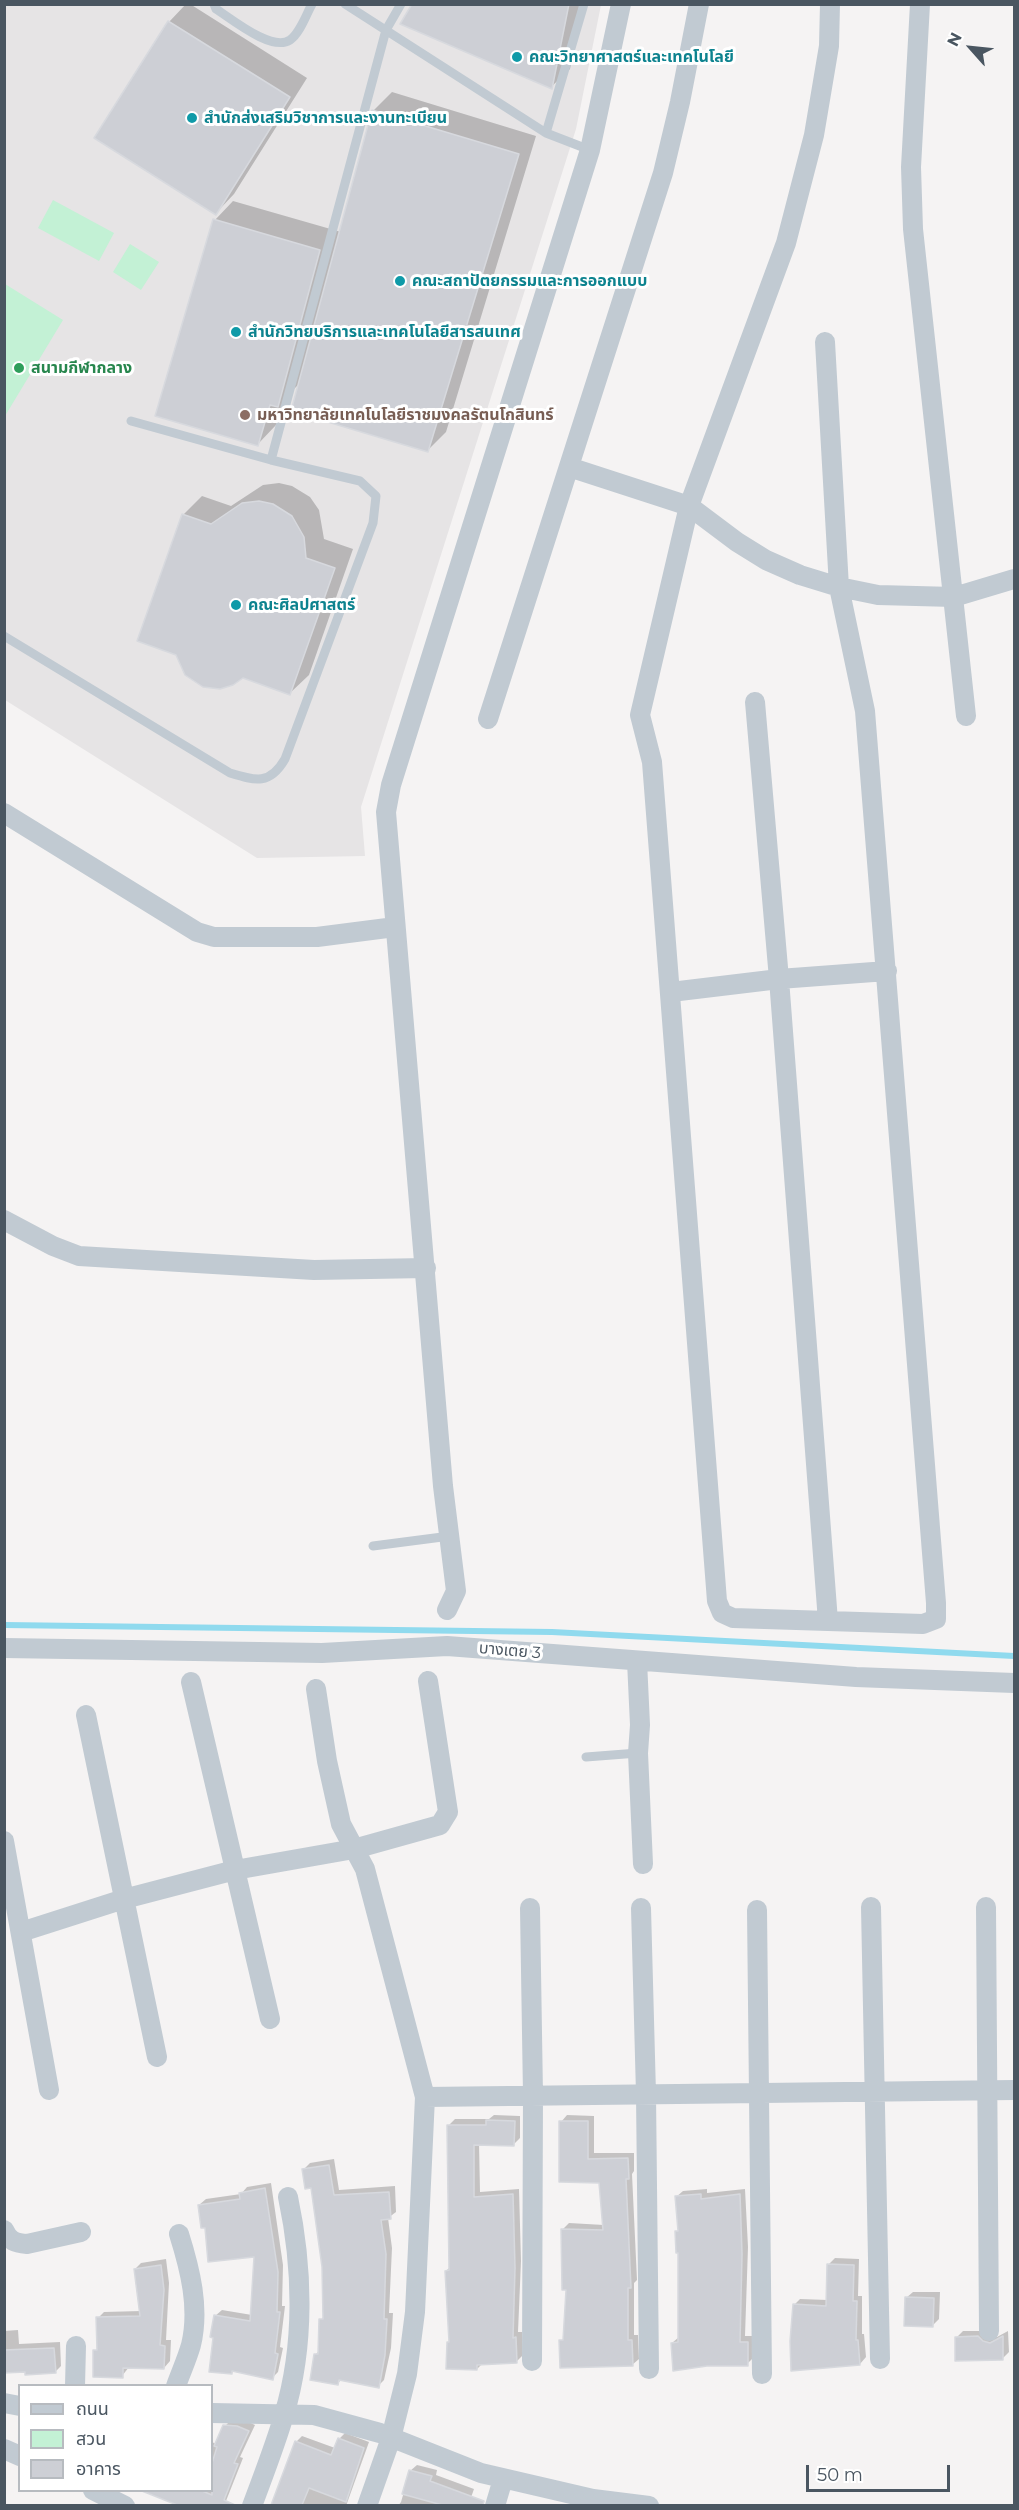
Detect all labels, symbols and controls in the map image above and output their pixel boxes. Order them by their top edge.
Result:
north arrow [941,18,1001,78]
text: N [943,30,966,50]
place label: คณะวิทยาศาสตร์และเทคโนโลยี [529,47,734,67]
marker: คณะวิทยาศาสตร์และเทคโนโลยี [510,50,524,64]
place label: สำนักส่งเสริมวิชาการและงานทะเบียน [204,108,447,128]
marker: สำนักส่งเสริมวิชาการและงานทะเบียน [185,111,199,125]
place label: คณะสถาปัตยกรรมและการออกแบบ [412,271,647,291]
marker: คณะสถาปัตยกรรมและการออกแบบ [393,274,407,288]
place label: สำนักวิทยบริการและเทคโนโลยีสารสนเทศ [248,322,521,342]
marker: สำนักวิทยบริการและเทคโนโลยีสารสนเทศ [229,325,243,339]
place label: สนามกีฬากลาง [31,358,132,378]
marker: สนามกีฬากลาง [12,361,26,375]
place label: มหาวิทยาลัยเทคโนโลยีราชมงคลรัตนโกสินทร์ [257,405,554,425]
marker: มหาวิทยาลัยเทคโนโลยีราชมงคลรัตนโกสินทร์ [238,408,252,422]
place label: คณะศิลปศาสตร์ [248,595,355,615]
marker: คณะศิลปศาสตร์ [229,598,243,612]
street label: บางเตย 3 [478,1639,542,1663]
legend [18,2384,213,2492]
text: ถนน [76,2398,109,2420]
text: สวน [76,2428,106,2450]
scale bar [809,2453,953,2491]
text: อาคาร [76,2458,121,2480]
text: 50 m [817,2464,863,2486]

